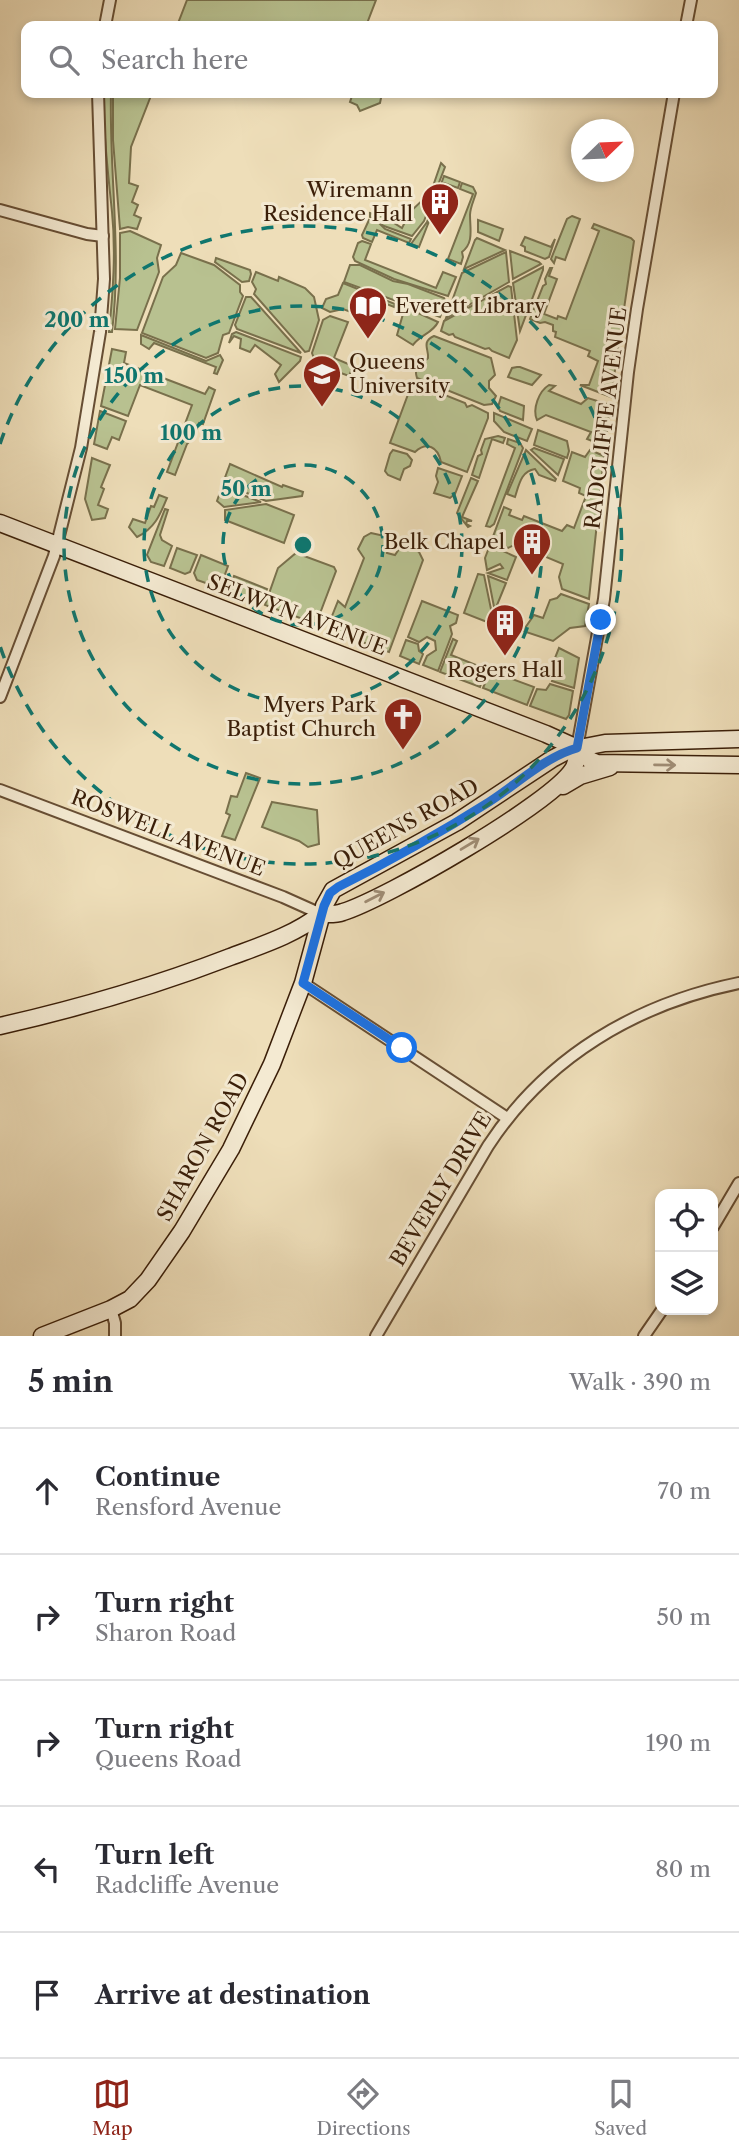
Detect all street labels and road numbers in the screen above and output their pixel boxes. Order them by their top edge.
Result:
street label: RADCLIFFE AVENUE [579,305,632,530]
street label: SELWYN AVENUE [204,569,391,660]
street label: QUEENS ROAD [329,773,483,874]
street label: ROSWELL AVENUE [68,784,269,881]
street label: SHARON ROAD [151,1068,254,1225]
street label: BEVERLY DRIVE [385,1107,496,1270]

